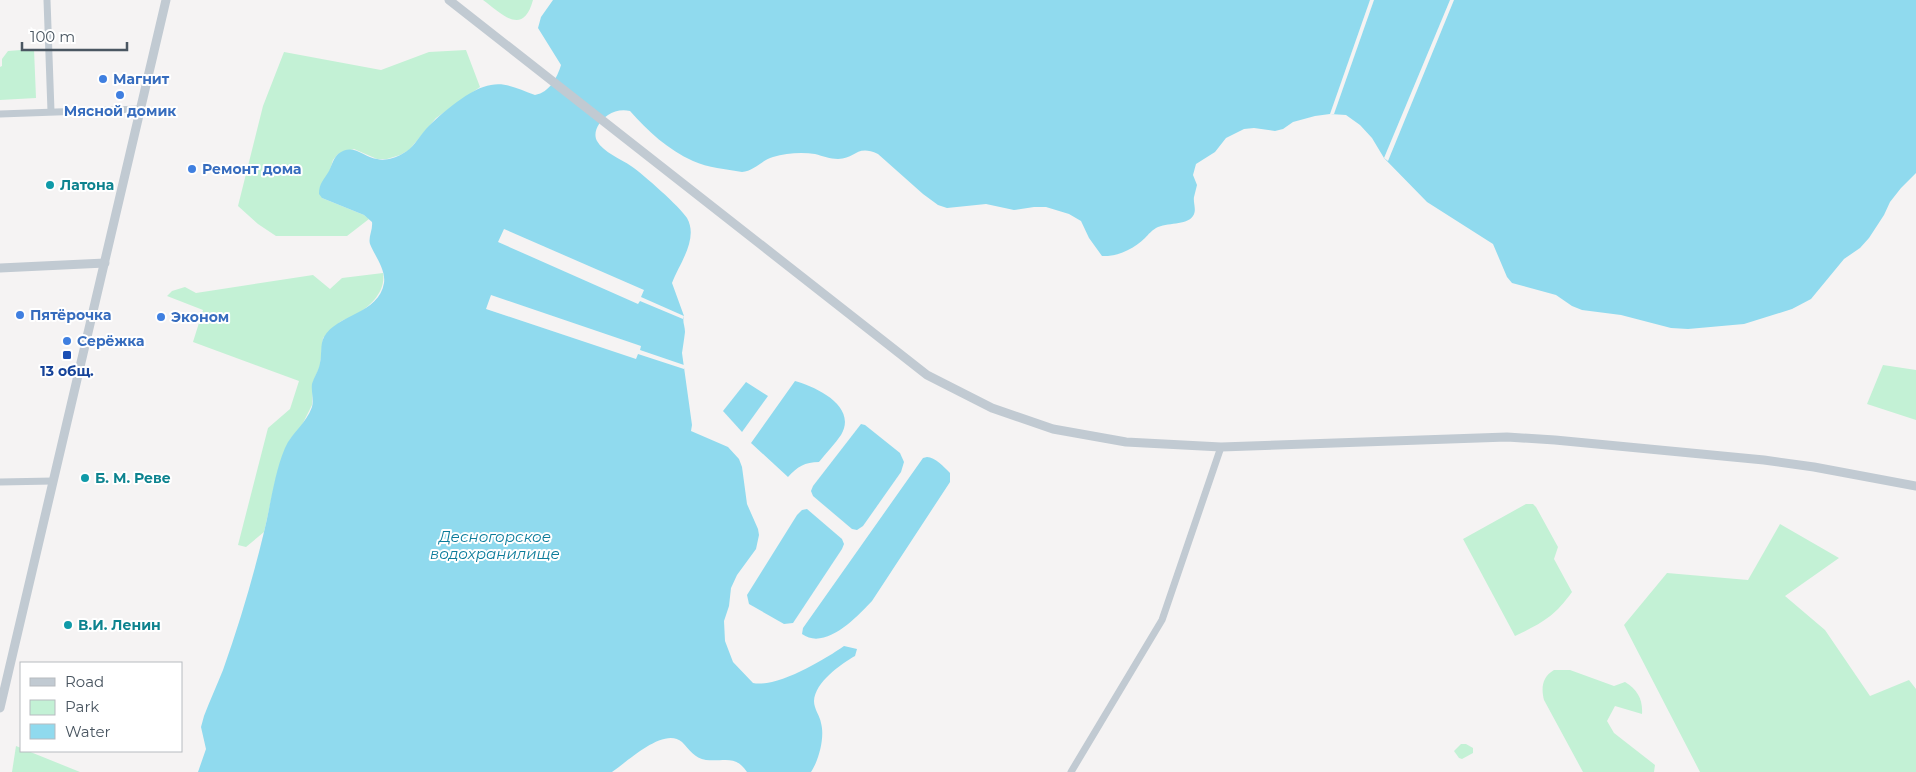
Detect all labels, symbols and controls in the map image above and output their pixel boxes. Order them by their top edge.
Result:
scale bar [22,20,128,52]
text: 100 m [30,27,75,46]
place label: Магнит [113,70,170,88]
marker: Магнит [97,73,109,85]
marker: Мясной домик [114,89,126,101]
place label: Мясной домик [64,102,176,120]
place label: Ремонт дома [202,160,302,178]
marker: Ремонт дома [186,163,198,175]
place label: Латона [60,176,114,194]
marker: Латона [44,179,56,191]
place label: Пятёрочка [30,306,111,324]
place label: Эконом [171,308,229,326]
marker: Пятёрочка [14,309,26,321]
marker: Эконом [155,311,167,323]
place label: Серёжка [77,332,145,350]
marker: Серёжка [61,335,73,347]
marker: 13 общ. [61,349,73,361]
place label: 13 общ. [40,362,94,380]
place label: Б. М. Реве [95,469,171,487]
marker: Б. М. Реве [79,472,91,484]
water label: Десногорское водохранилище [430,527,560,563]
place label: В.И. Ленин [78,616,161,634]
marker: В.И. Ленин [62,619,74,631]
legend [20,662,182,752]
text: Road [65,672,104,691]
text: Park [65,697,99,716]
text: Water [65,722,111,741]

